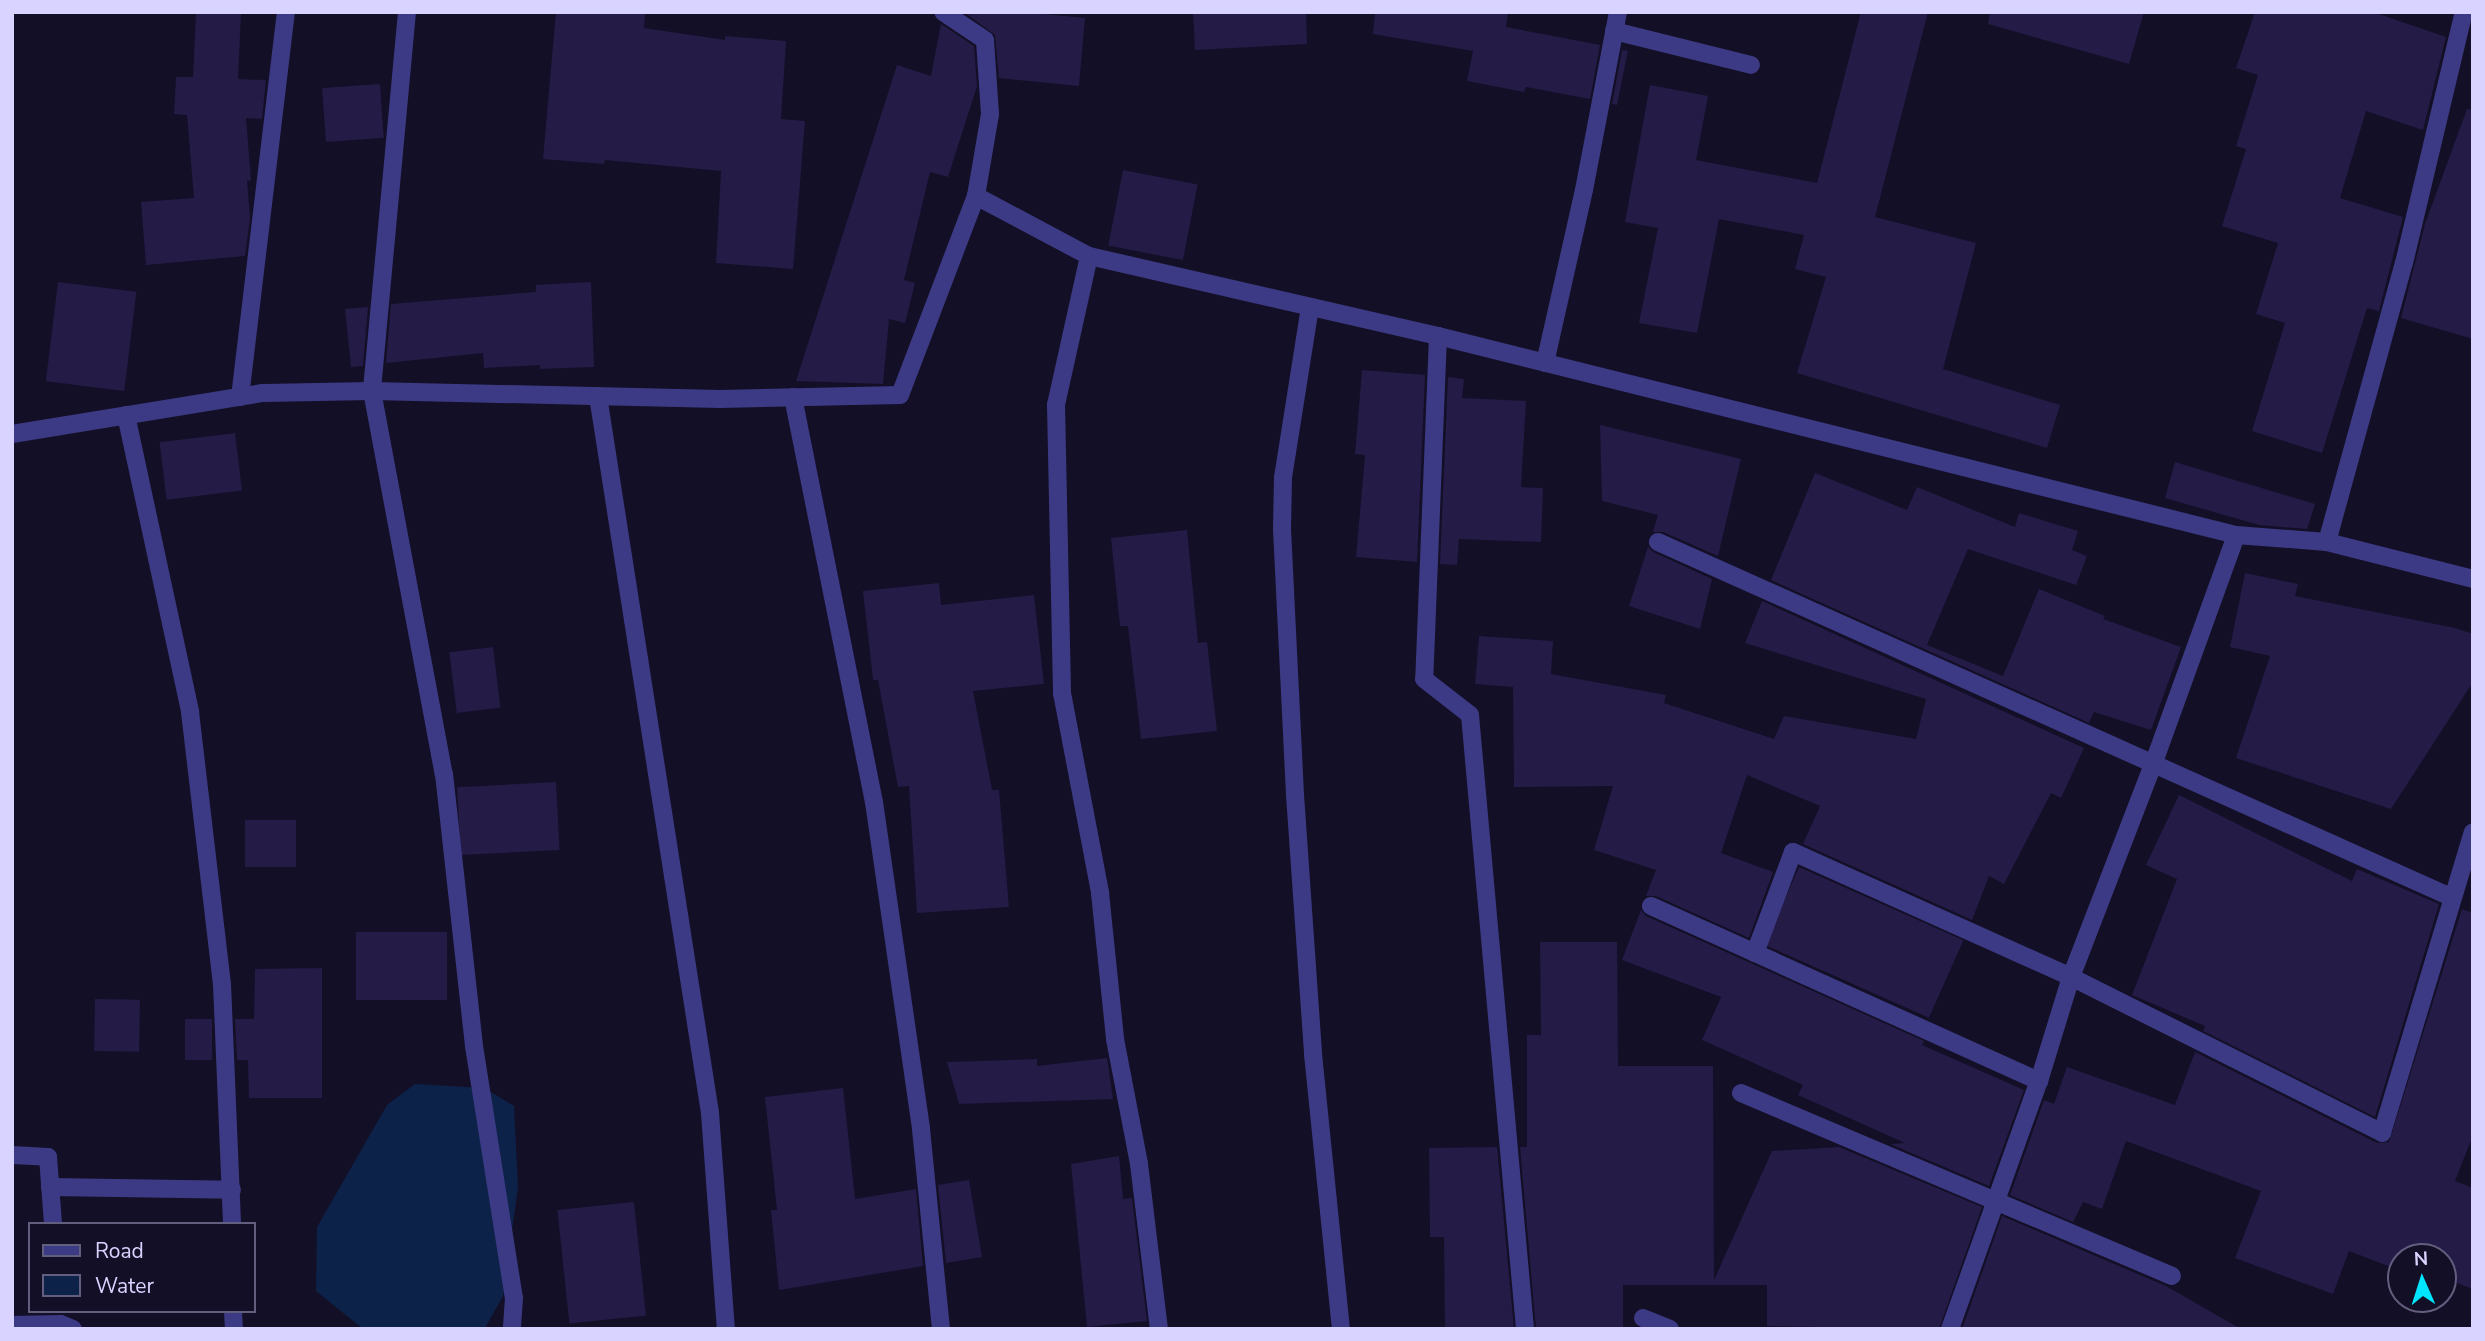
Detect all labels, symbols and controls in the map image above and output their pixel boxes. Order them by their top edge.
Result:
legend [28,1222,256,1313]
text: Road [95,1237,144,1265]
north arrow [2387,1243,2457,1313]
text: N [2413,1246,2429,1272]
text: Water [95,1272,154,1300]

